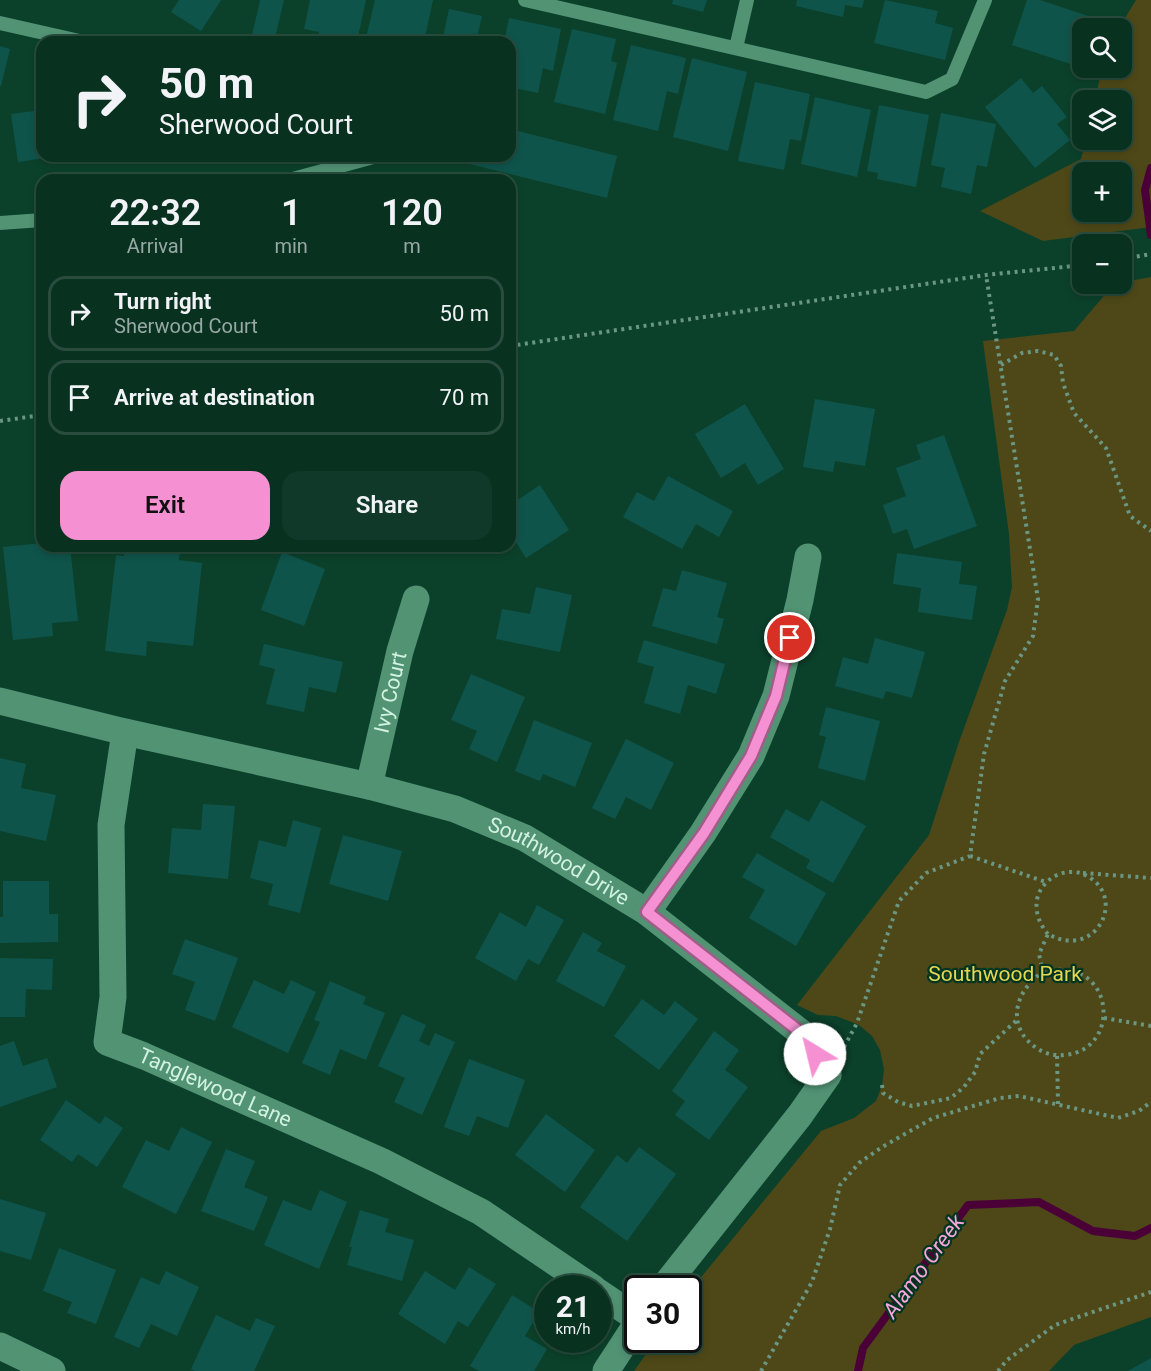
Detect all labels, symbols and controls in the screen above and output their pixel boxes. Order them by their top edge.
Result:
map controls [1072,18,1132,294]
button: search [1072,18,1132,78]
text: 50 m [159,59,254,108]
icon: right [60,60,138,138]
button: layers [1072,90,1132,150]
text: Sherwood Court [159,109,353,141]
button: + [1072,162,1132,222]
text: 22:32 [109,192,201,234]
text: 1 [281,192,301,234]
text: 120 [381,192,443,234]
text: Arrival [127,234,184,258]
text: min [274,234,308,258]
text: m [403,234,421,258]
button: − [1072,234,1132,294]
text: Turn right [114,289,211,314]
icon: right [63,297,96,330]
text: 50 m [440,301,489,326]
text: Sherwood Court [114,314,258,338]
icon: arrive [63,381,96,414]
text: Arrive at destination [114,385,315,410]
text: 70 m [440,385,489,410]
button: Exit [60,471,270,540]
button: Share [282,471,492,540]
pin [764,612,815,663]
icon: arrive [773,621,806,654]
street label: Ivy Court [370,649,411,735]
street label: Southwood Drive [485,812,634,910]
park label: Southwood Park [928,962,1082,986]
position arrow [783,1022,847,1086]
street label: Tanglewood Lane [135,1043,295,1132]
water label: Alamo Creek [877,1209,970,1324]
speed limit sign: 30 [624,1275,702,1353]
text: 21 [556,1289,590,1324]
text: km/h [555,1320,591,1338]

